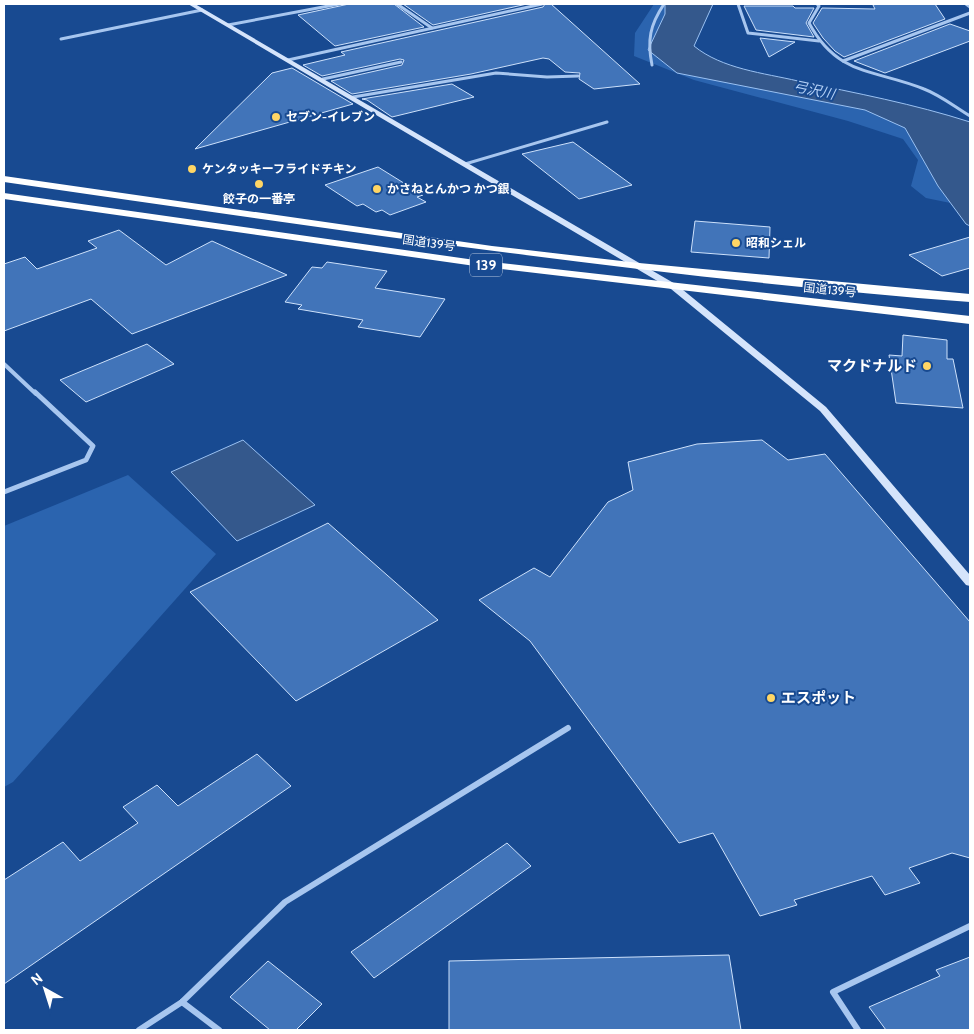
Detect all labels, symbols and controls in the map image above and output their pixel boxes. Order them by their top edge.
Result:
water label: 弓沢川 [792,77,838,104]
place label: セブン-イレブン [286,109,375,124]
marker: セブン-イレブン [270,111,282,123]
place label: ケンタッキーフライドチキン [202,161,357,176]
marker: ケンタッキーフライドチキン [186,163,198,175]
marker: 餃子の一番亭 [253,178,265,190]
place label: かさねとんかつ かつ銀 [387,181,510,196]
marker: かさねとんかつ かつ銀 [371,183,383,195]
place label: 餃子の一番亭 [222,191,295,206]
street label: 国道139号 [402,231,456,254]
place label: 昭和シェル [746,235,806,250]
marker: 昭和シェル [730,237,742,249]
road number: 139 [470,254,502,276]
street label: 国道139号 [803,279,857,300]
place label: マクドナルド [827,357,917,375]
marker: マクドナルド [921,360,933,372]
place label: エスポット [781,689,856,707]
marker: エスポット [765,692,777,704]
north arrow [20,964,70,1014]
text: N [27,969,46,989]

